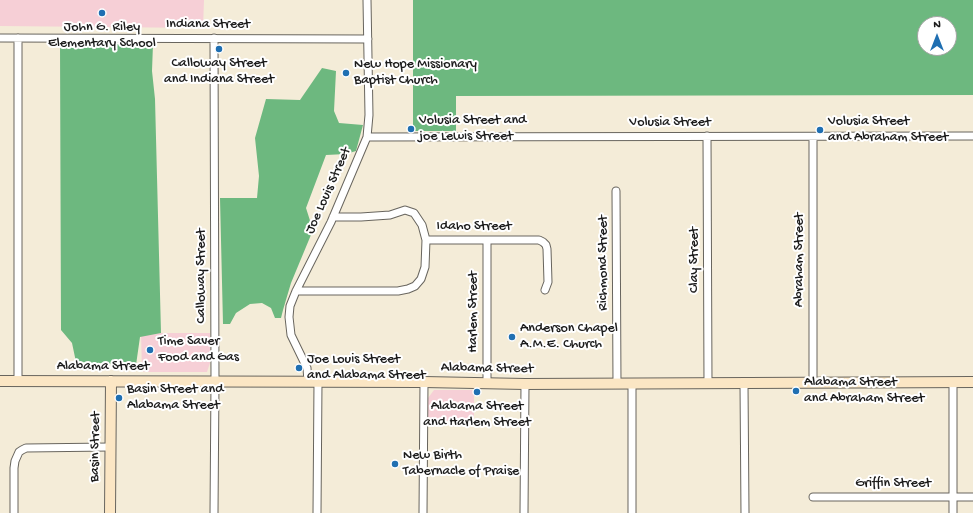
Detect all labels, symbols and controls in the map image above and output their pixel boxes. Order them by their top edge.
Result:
marker: John G. Riley Elementary School [97,8,107,18]
north arrow [917,16,957,56]
street label: Indiana Street [166,17,250,33]
text: N [933,19,941,31]
place label: John G. Riley Elementary School [48,20,156,52]
marker: Calloway Street and Indiana Street [214,44,224,54]
place label: Calloway Street and Indiana Street [164,56,274,88]
place label: New Hope Missionary Baptist Church [354,57,477,90]
marker: New Hope Missionary Baptist Church [341,68,351,78]
place label: Volusia Street and joe Lewis Street [419,113,526,146]
place label: Volusia Street and Abraham Street [828,114,948,146]
street label: Volusia Street [629,115,711,131]
marker: Volusia Street and joe Lewis Street [406,124,416,134]
marker: Volusia Street and Abraham Street [815,125,825,135]
street label: Joe Louis Street [302,145,356,237]
street label: Abraham Street [792,213,808,307]
street label: Richmond Street [596,215,612,311]
street label: Idaho Street [437,219,511,235]
street label: Clay Street [687,227,703,293]
street label: Calloway Street [194,229,210,323]
street label: Harlem Street [466,271,482,353]
place label: Anderson Chapel A.M.E. Church [520,321,618,354]
marker: Anderson Chapel A.M.E. Church [507,332,517,342]
place label: Time Saver Food and Gas [158,334,239,366]
marker: Time Saver Food and Gas [145,345,155,355]
place label: Joe Louis Street and Alabama Street [307,352,426,384]
street label: Alabama Street [57,359,149,375]
street label: Alabama Street [441,360,533,378]
marker: Joe Louis Street and Alabama Street [294,363,304,373]
place label: Alabama Street and Abraham Street [804,375,924,408]
place label: Basin Street and Alabama Street [127,382,223,414]
marker: Alabama Street and Abraham Street [791,386,801,396]
marker: Alabama Street and Harlem Street [472,387,482,397]
marker: Basin Street and Alabama Street [114,393,124,403]
place label: Alabama Street and Harlem Street [423,399,531,432]
street label: Basin Street [87,412,105,482]
place label: New Birth Tabernacle of Praise [403,448,519,480]
marker: New Birth Tabernacle of Praise [390,459,400,469]
street label: Griffin Street [855,476,931,492]

